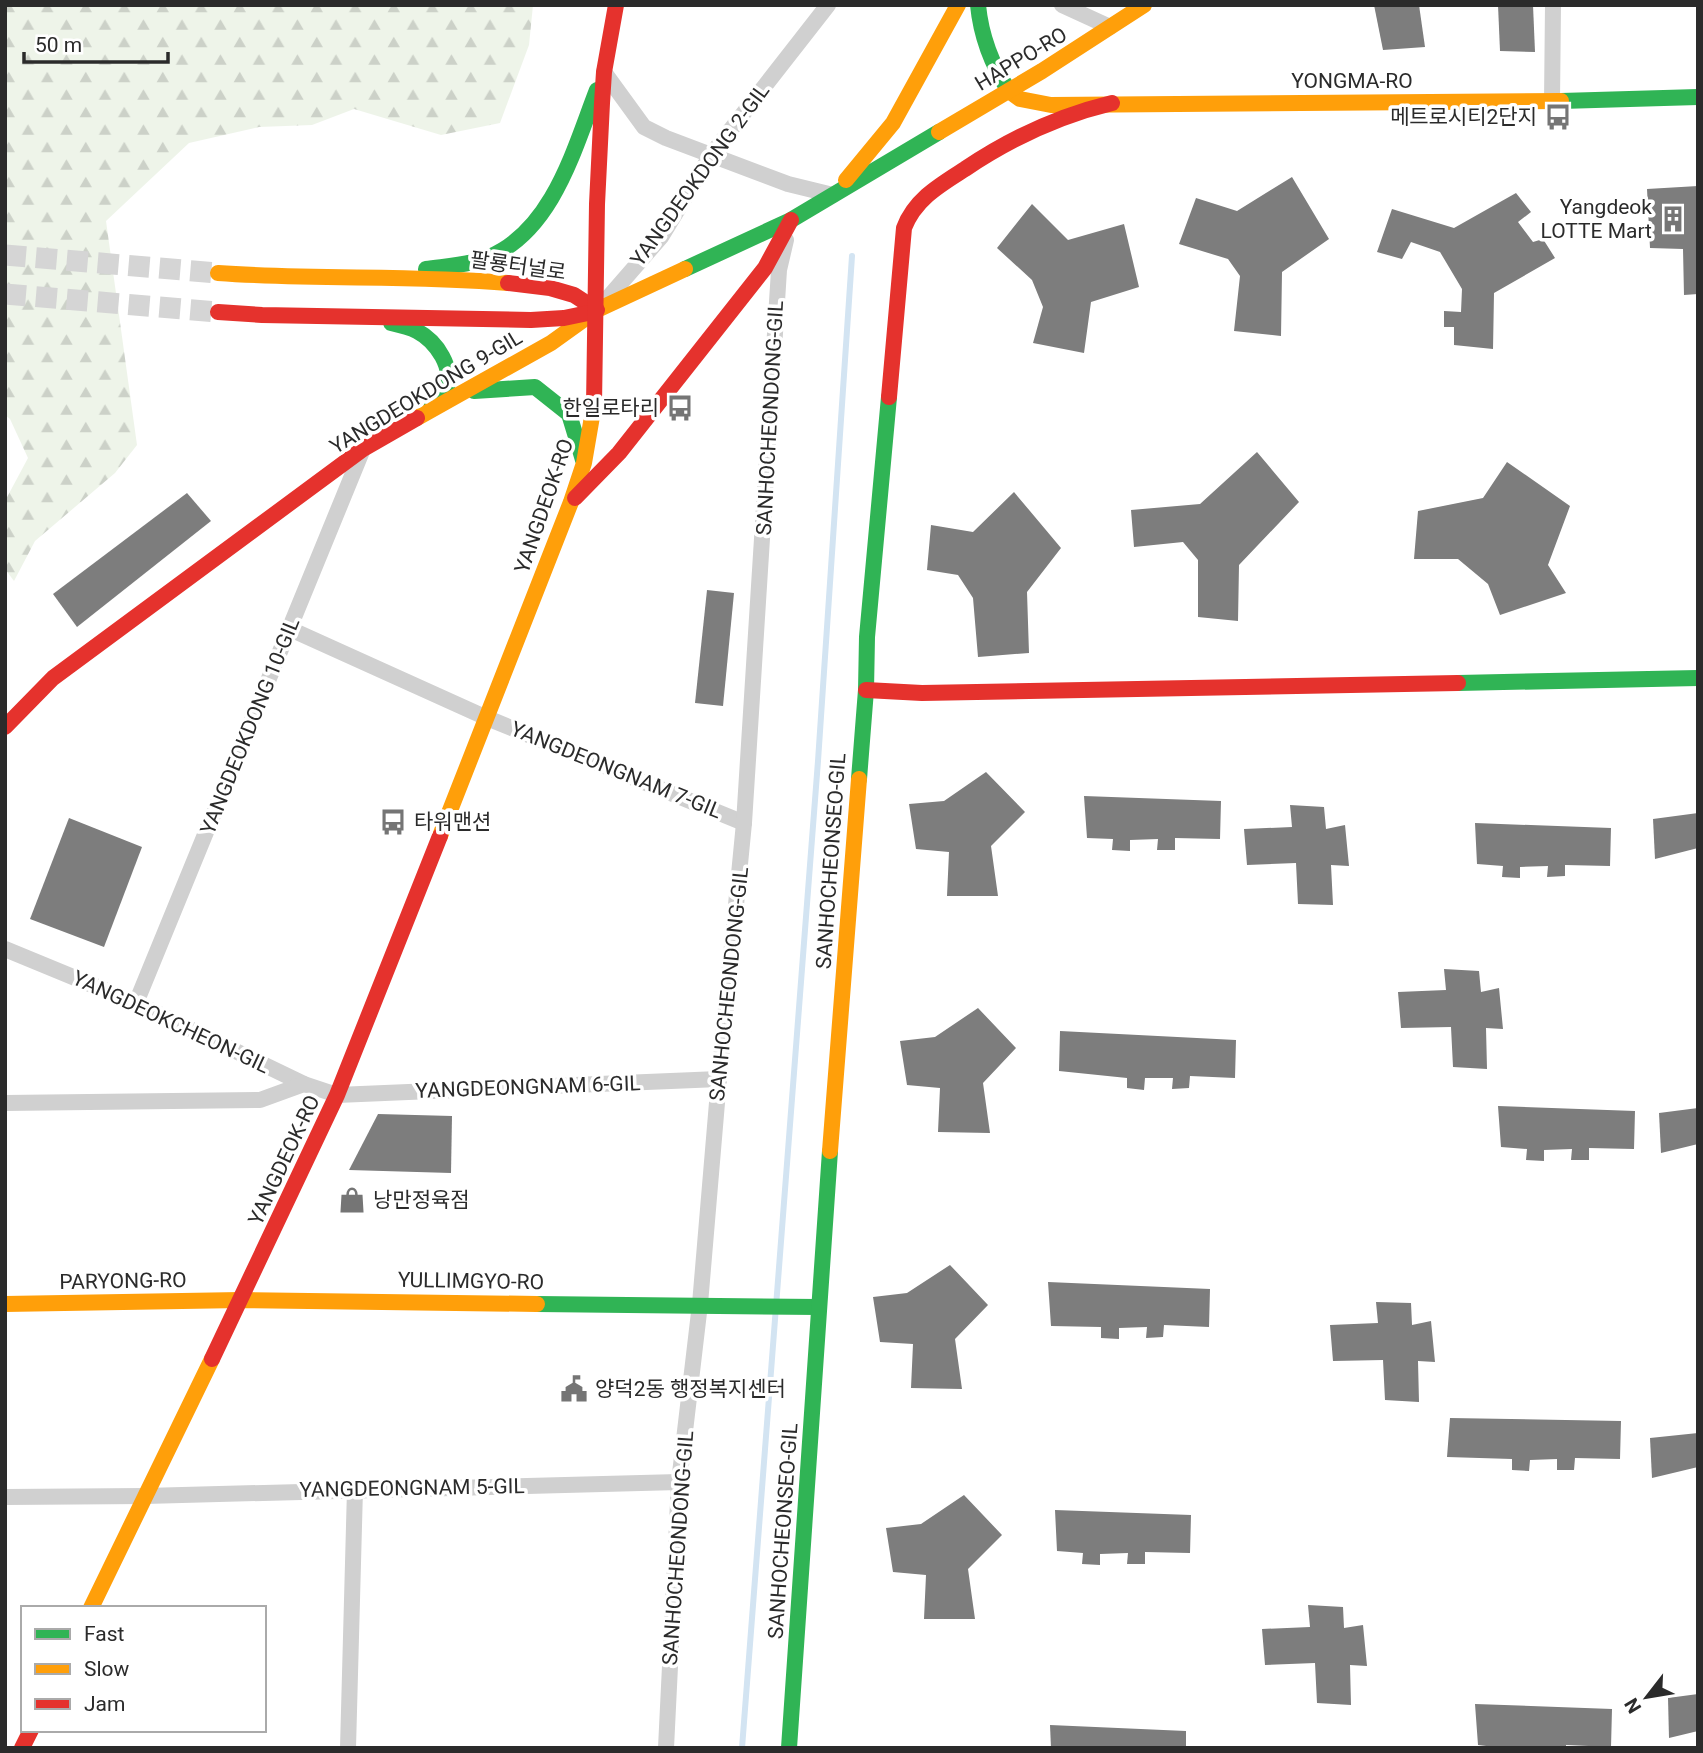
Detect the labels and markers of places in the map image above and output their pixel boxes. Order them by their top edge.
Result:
bus stop icon: 메트로시티2단지 [1543,102,1573,132]
place label: 메트로시티2단지 [1390,105,1537,129]
place label: Yangdeok LOTTE Mart [1541,195,1652,243]
building icon: Yangdeok LOTTE Mart [1658,204,1688,234]
bus stop icon: 한일로타리 [665,393,695,423]
place label: 한일로타리 [562,396,659,420]
bus stop icon: 타워맨션 [378,807,408,837]
place label: 타워맨션 [414,810,491,834]
shop icon: 낭만정육점 [337,1185,367,1215]
place label: 낭만정육점 [373,1188,470,1212]
public building icon: 양덕2동 행정복지센터 [559,1374,589,1404]
place label: 양덕2동 행정복지센터 [595,1377,786,1401]

